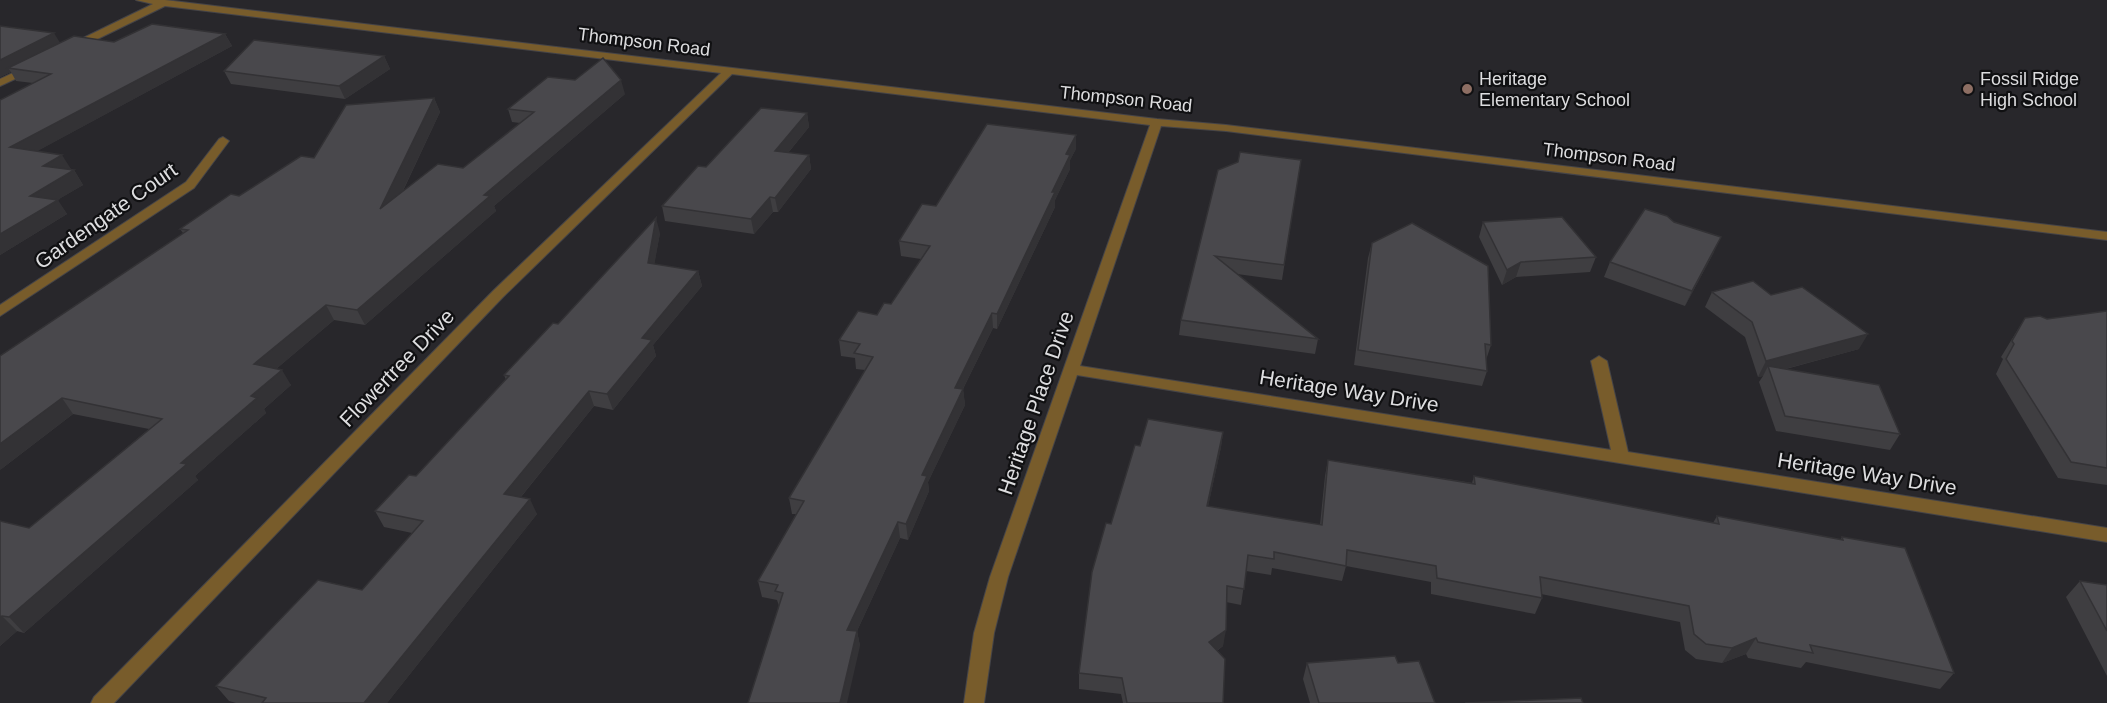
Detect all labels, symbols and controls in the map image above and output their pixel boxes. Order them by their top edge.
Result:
street label: Thompson Road [577,24,711,60]
place label: Heritage Elementary School [1479,69,1630,110]
place label: Fossil Ridge High School [1980,69,2079,110]
street label: Thompson Road [1059,82,1193,116]
marker: Heritage Elementary School [1460,82,1474,96]
marker: Fossil Ridge High School [1961,82,1975,96]
street label: Thompson Road [1542,139,1676,175]
street label: Gardengate Court [30,158,181,273]
street label: Flowertree Drive [335,304,458,431]
street label: Heritage Place Drive [993,308,1078,498]
street label: Heritage Way Drive [1258,365,1440,416]
street label: Heritage Way Drive [1776,448,1958,499]

